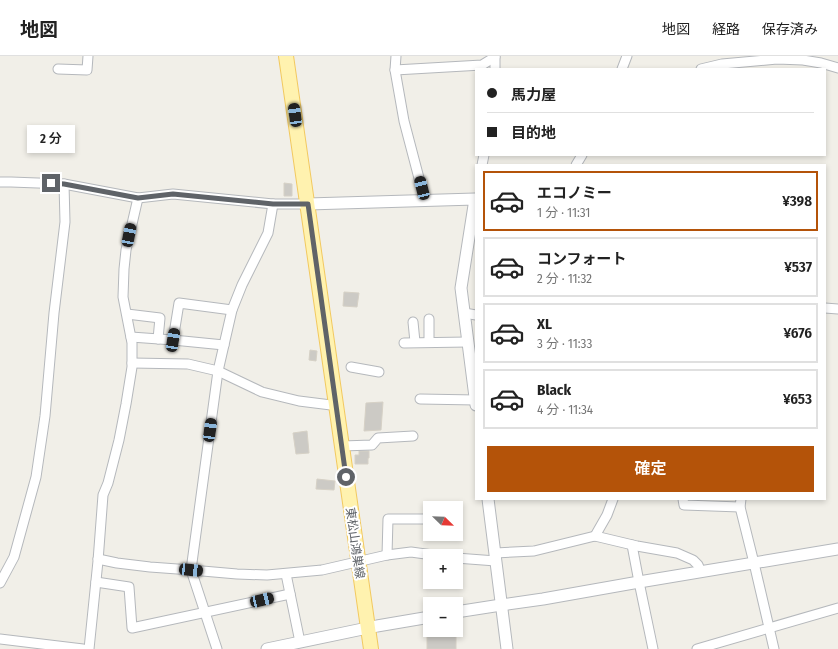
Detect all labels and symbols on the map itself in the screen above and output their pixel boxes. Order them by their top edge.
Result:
car [287,102,303,128]
callout: 2 分 [27,125,75,153]
route end [42,174,60,192]
car [413,175,431,201]
car [121,222,137,248]
car [165,327,181,353]
car [202,417,218,443]
route start [337,468,355,486]
north arrow [423,501,463,541]
street label: 東松山鴻巣線 [343,506,367,580]
car [178,563,204,577]
car [249,591,275,609]

